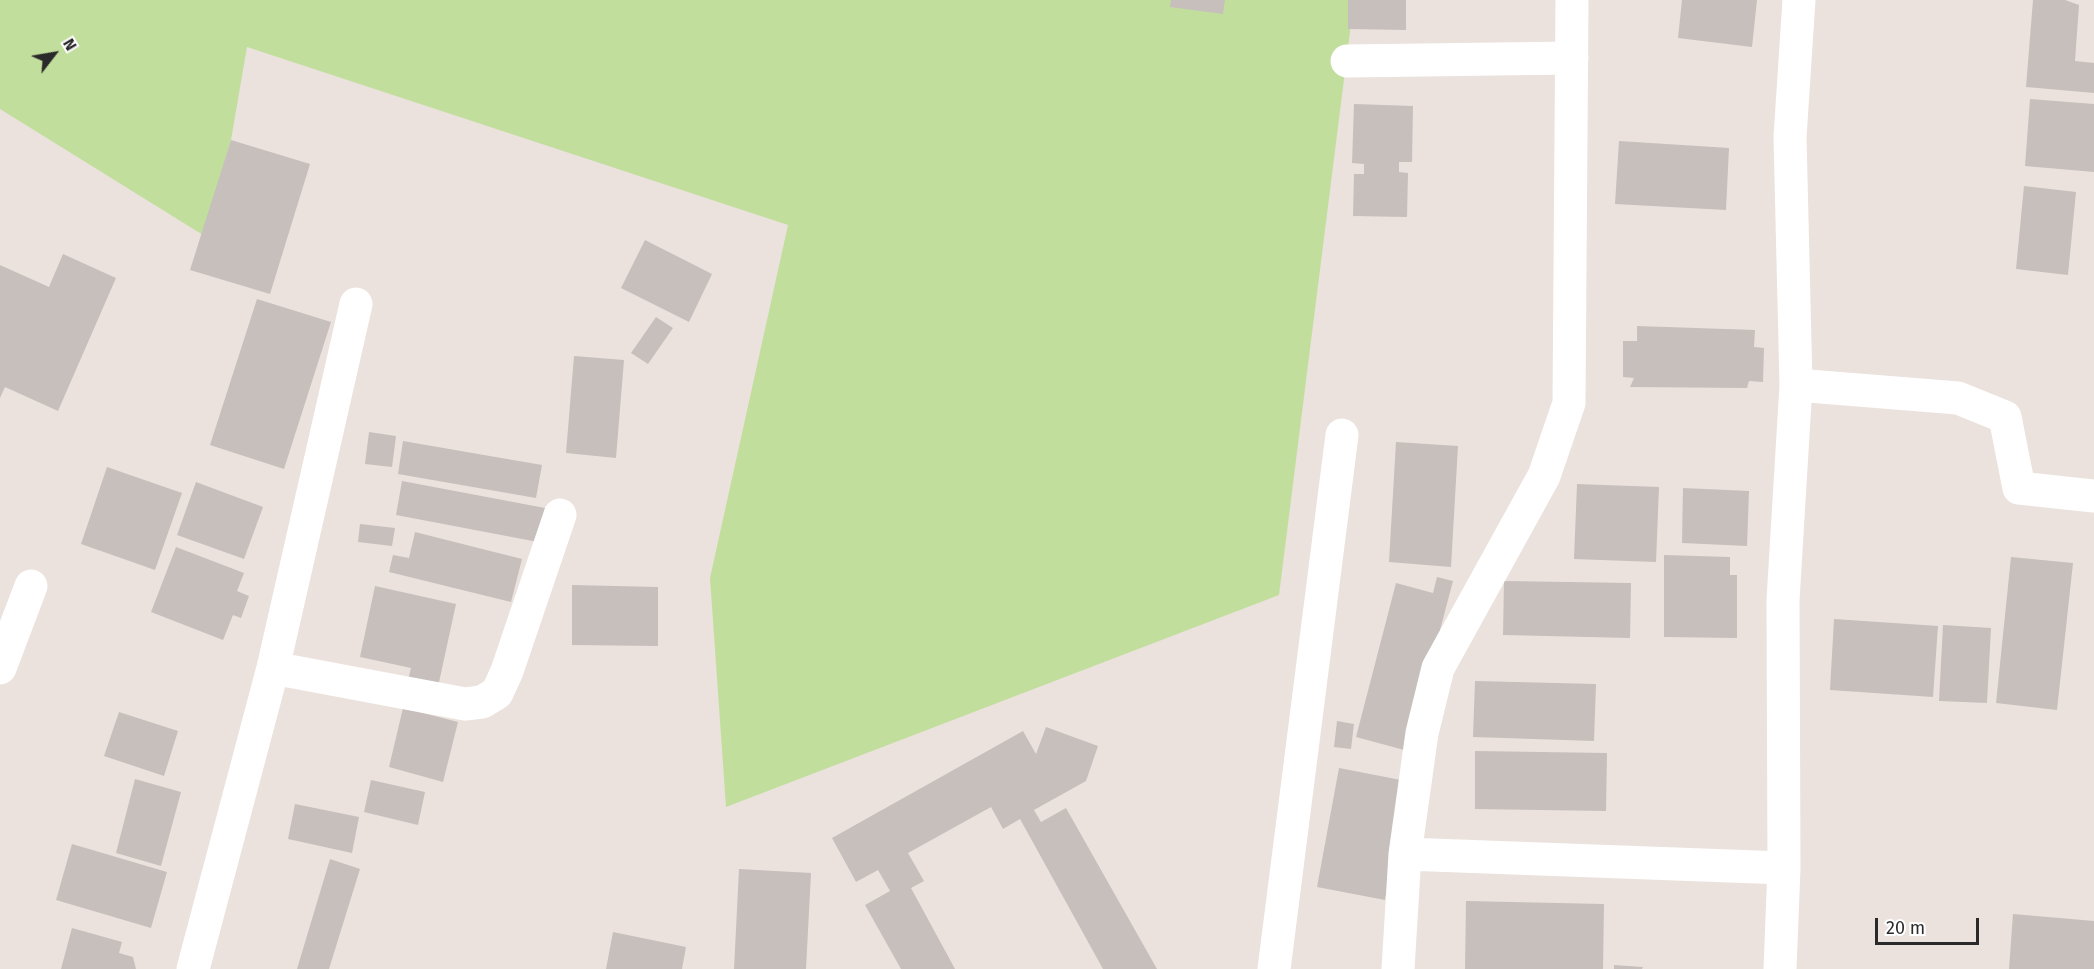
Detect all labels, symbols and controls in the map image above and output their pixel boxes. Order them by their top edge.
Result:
north arrow [24,24,84,84]
text: N [59,35,81,54]
scale bar [1878,906,1982,944]
text: 20 m [1886,917,1925,939]

